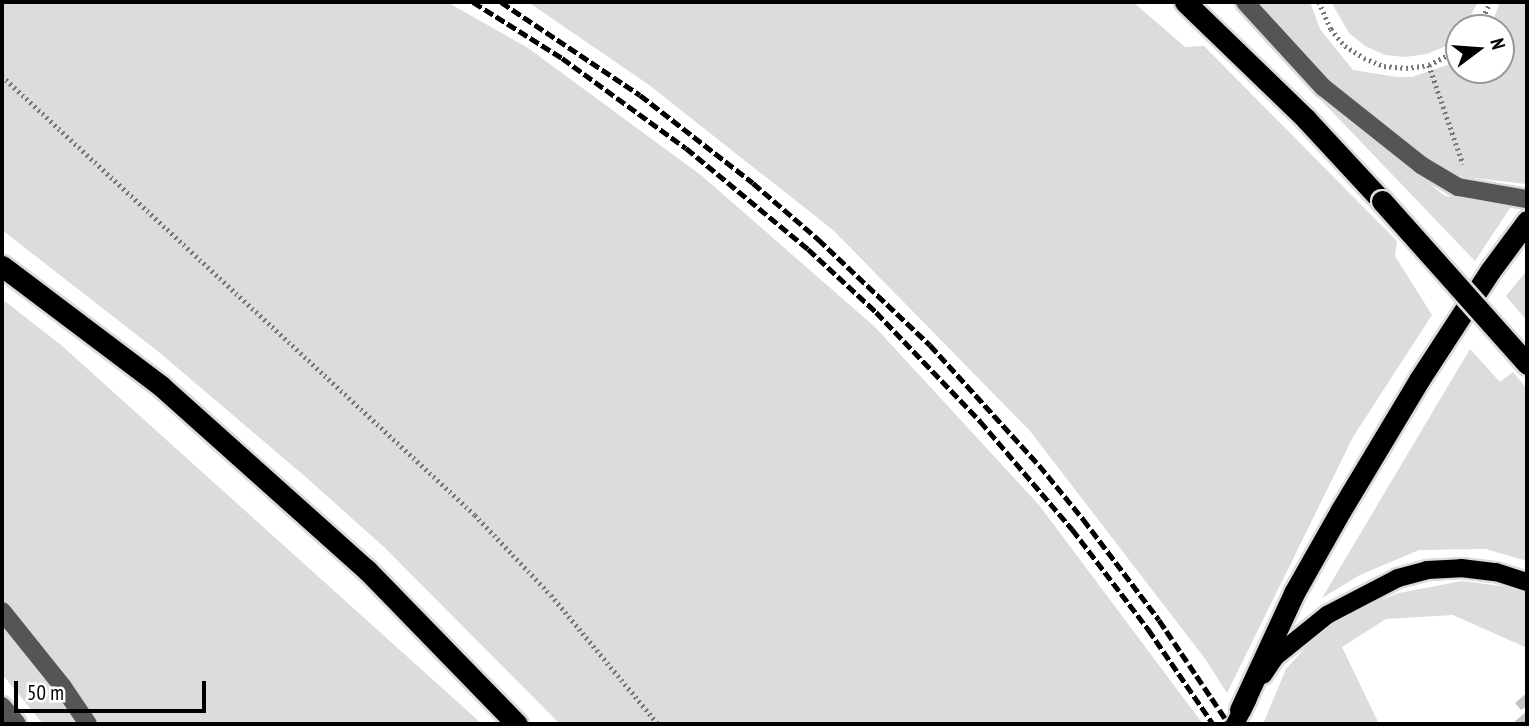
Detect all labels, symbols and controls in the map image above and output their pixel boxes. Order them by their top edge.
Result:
north arrow [1445,14,1515,84]
text: N [1485,36,1511,52]
scale bar [18,666,210,710]
text: 50 m [27,679,64,706]

